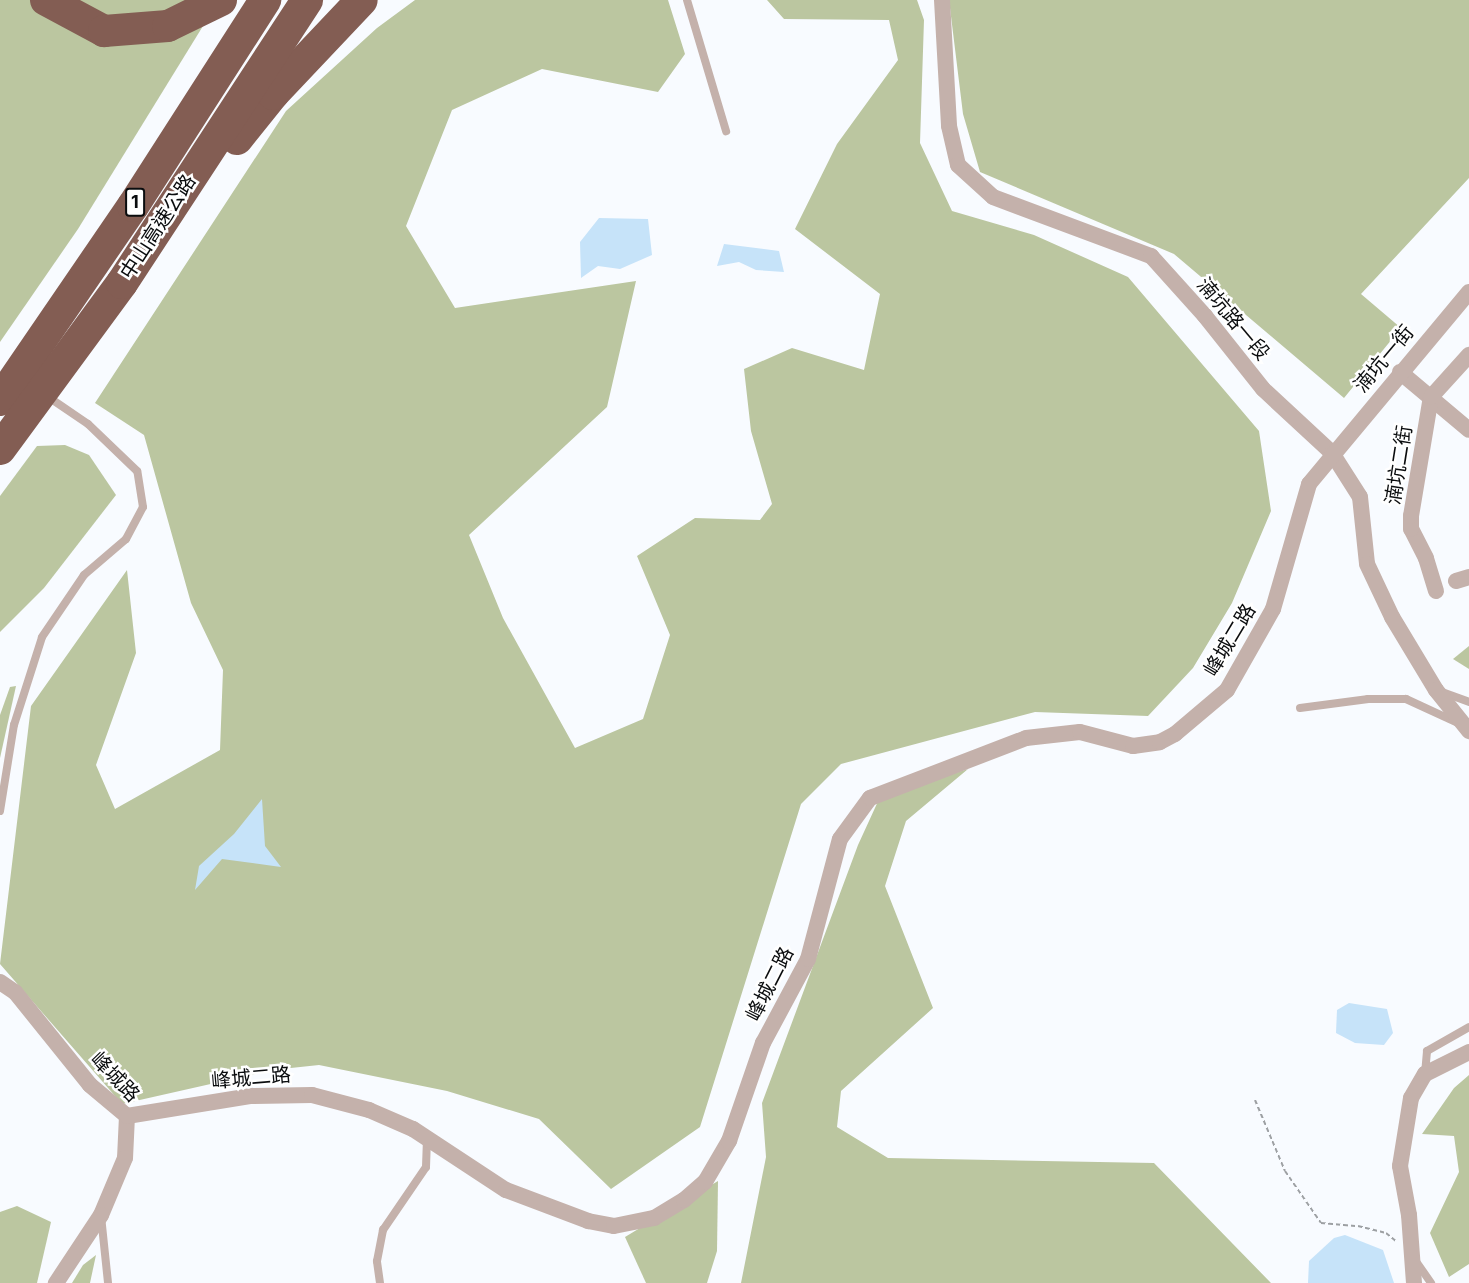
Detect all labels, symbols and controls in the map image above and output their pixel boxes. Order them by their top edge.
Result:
street label: 中山高速公路 [115,170,201,284]
road number: 1 [124,187,146,217]
street label: 湳坑路一段 [1192,273,1274,365]
street label: 湳坑一街 [1349,321,1419,397]
street label: 湳坑二街 [1381,424,1417,506]
street label: 峰城二路 [1199,600,1261,680]
street label: 峰城二路 [741,943,799,1025]
street label: 峰城路 [86,1047,144,1107]
street label: 峰城二路 [210,1063,292,1093]

